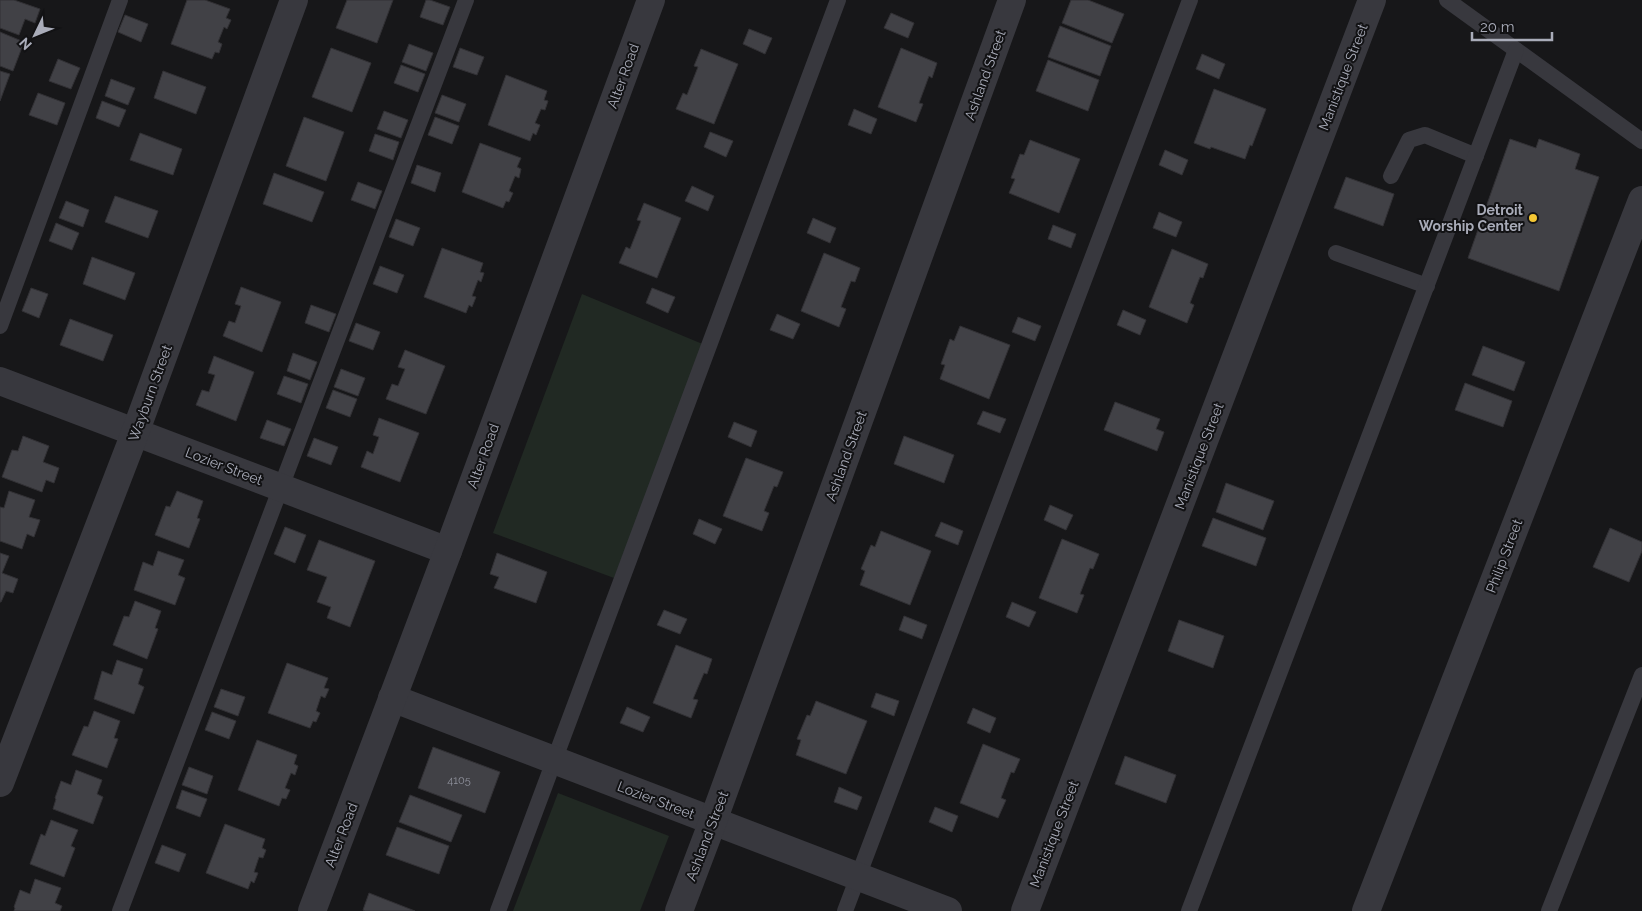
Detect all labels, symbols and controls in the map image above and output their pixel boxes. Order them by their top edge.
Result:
north arrow [10,10,60,60]
scale bar [1472,10,1552,42]
text: 20 m [1480,18,1515,36]
street label: Manistique Street [1315,21,1371,133]
street label: Ashland Street [961,27,1009,122]
text: N [16,35,35,53]
street label: Alter Road [604,41,642,111]
place label: Detroit Worship Center [1419,202,1524,234]
marker: Detroit Worship Center [1527,212,1539,224]
street label: Wayburn Street [125,342,175,443]
street label: Manistique Street [1171,400,1227,512]
street label: Ashland Street [822,408,870,503]
street label: Alter Road [464,421,502,491]
street label: Lozier Street [183,444,265,488]
street label: Philip Street [1483,517,1526,595]
house number: 4105 [447,774,471,787]
street label: Lozier Street [615,778,697,822]
street label: Manistique Street [1026,778,1082,890]
street label: Ashland Street [683,789,732,883]
street label: Alter Road [321,800,361,870]

